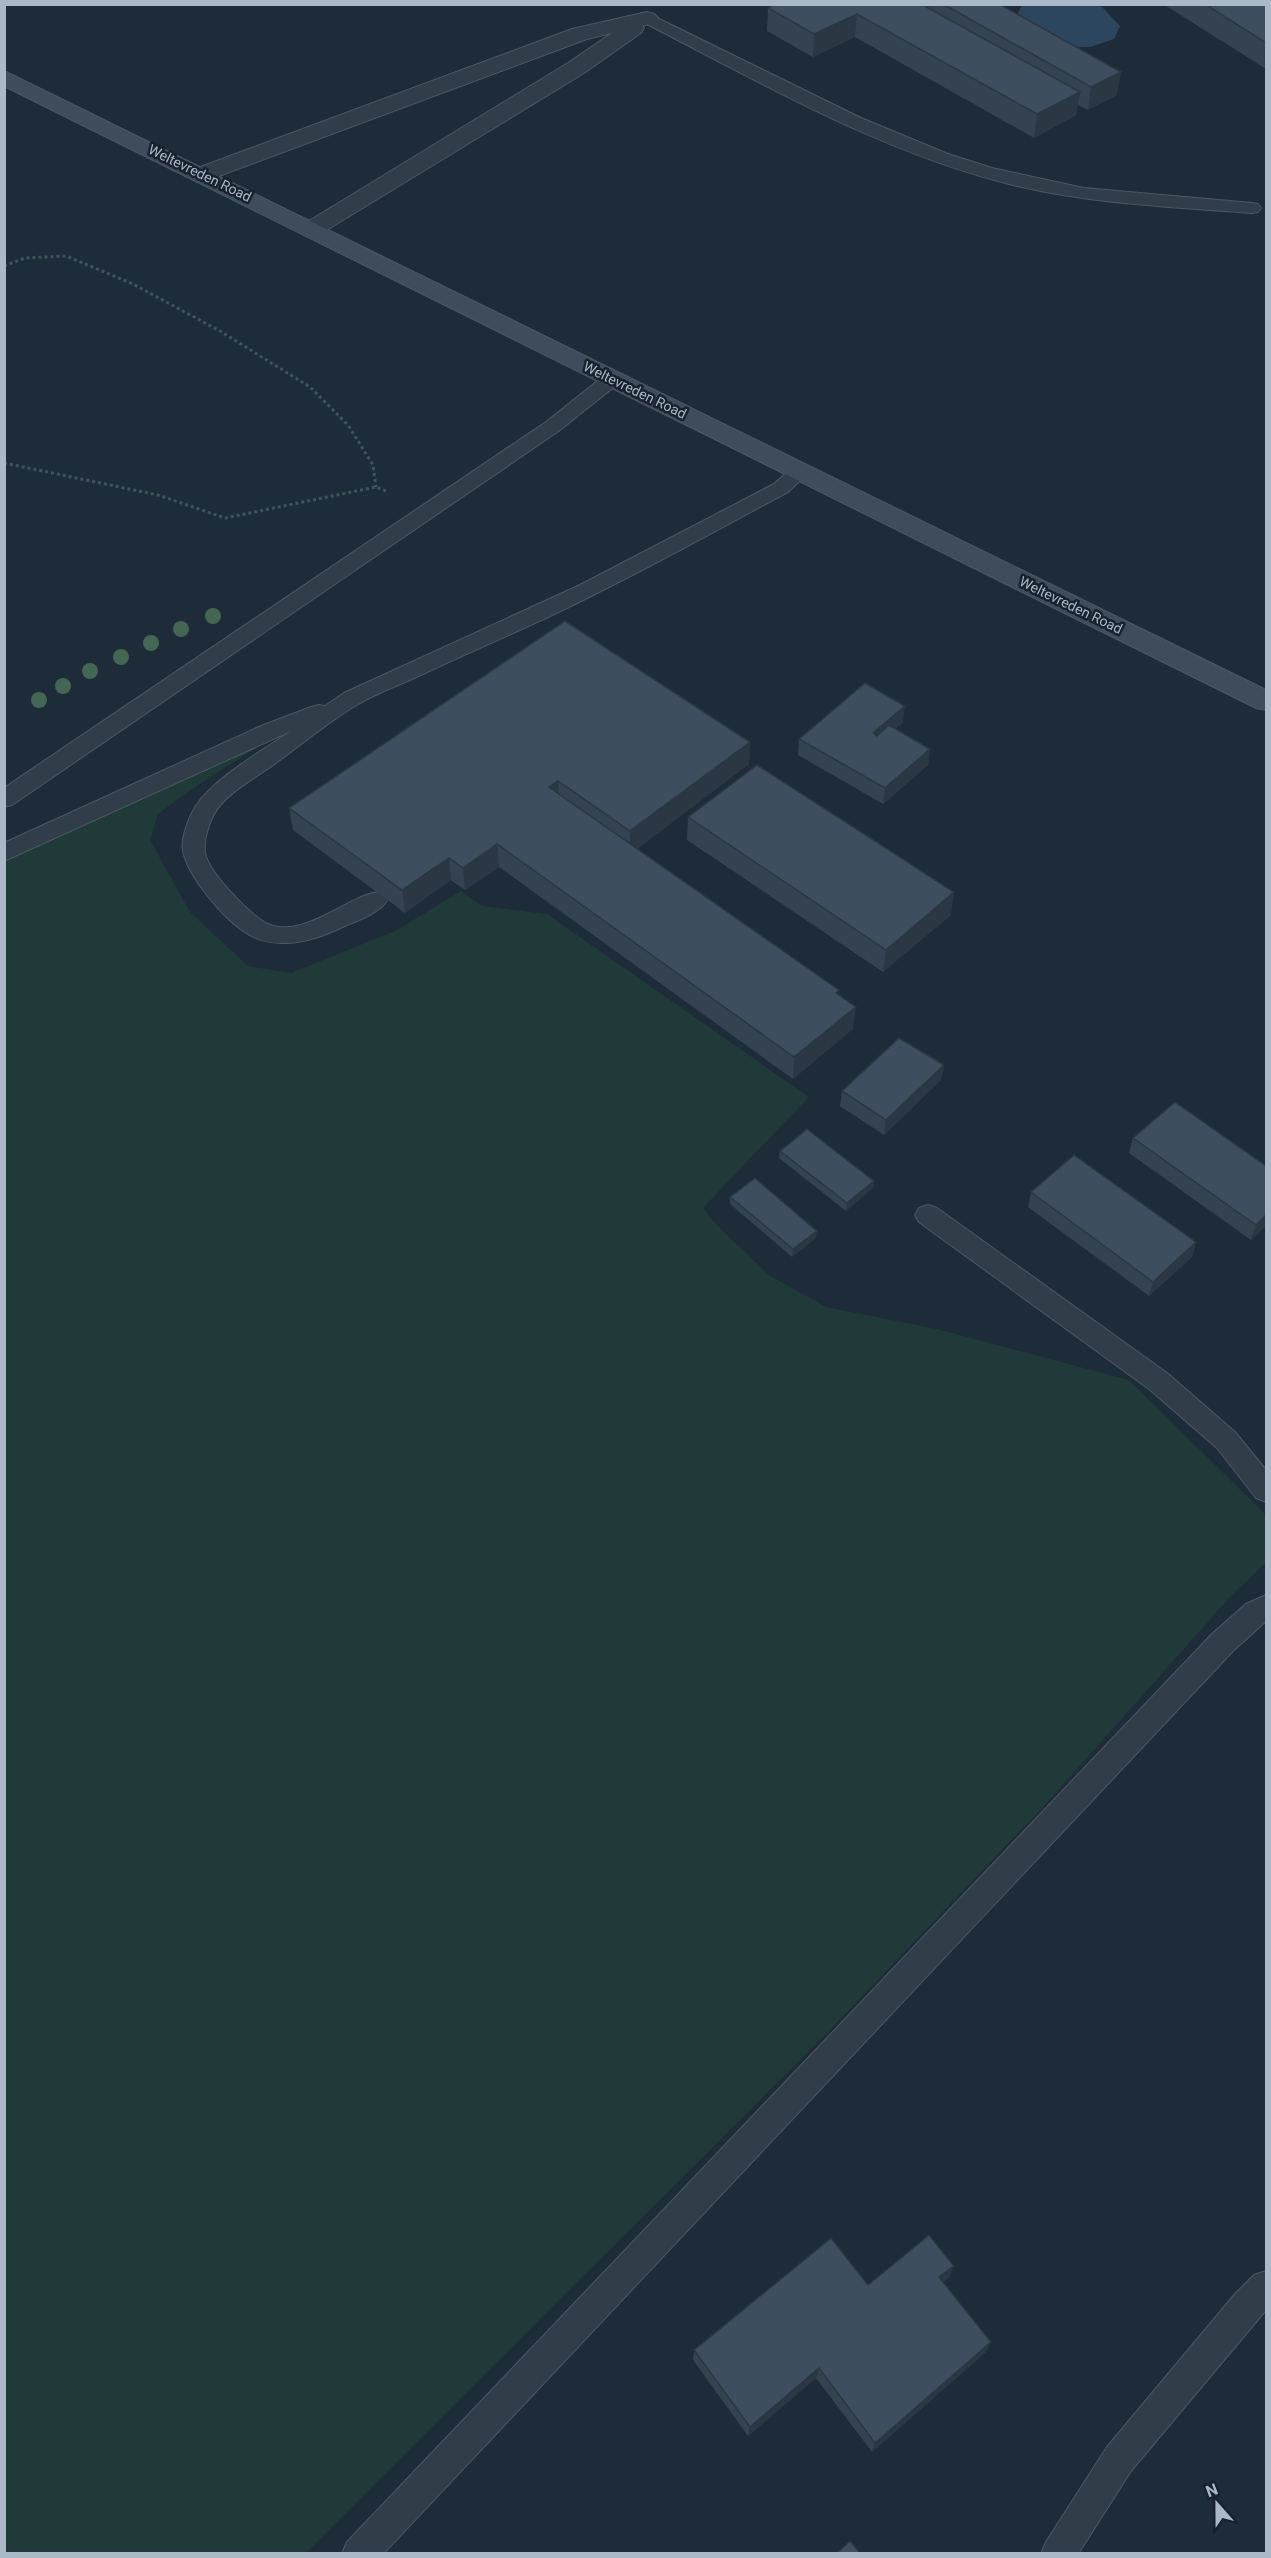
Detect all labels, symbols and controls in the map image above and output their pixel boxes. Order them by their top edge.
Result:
street label: Weltevreden Road [146,141,254,205]
street label: Weltevreden Road [581,358,689,422]
street label: Weltevreden Road [1017,573,1125,637]
north arrow [1187,2474,1247,2534]
text: N [1203,2480,1220,2501]

